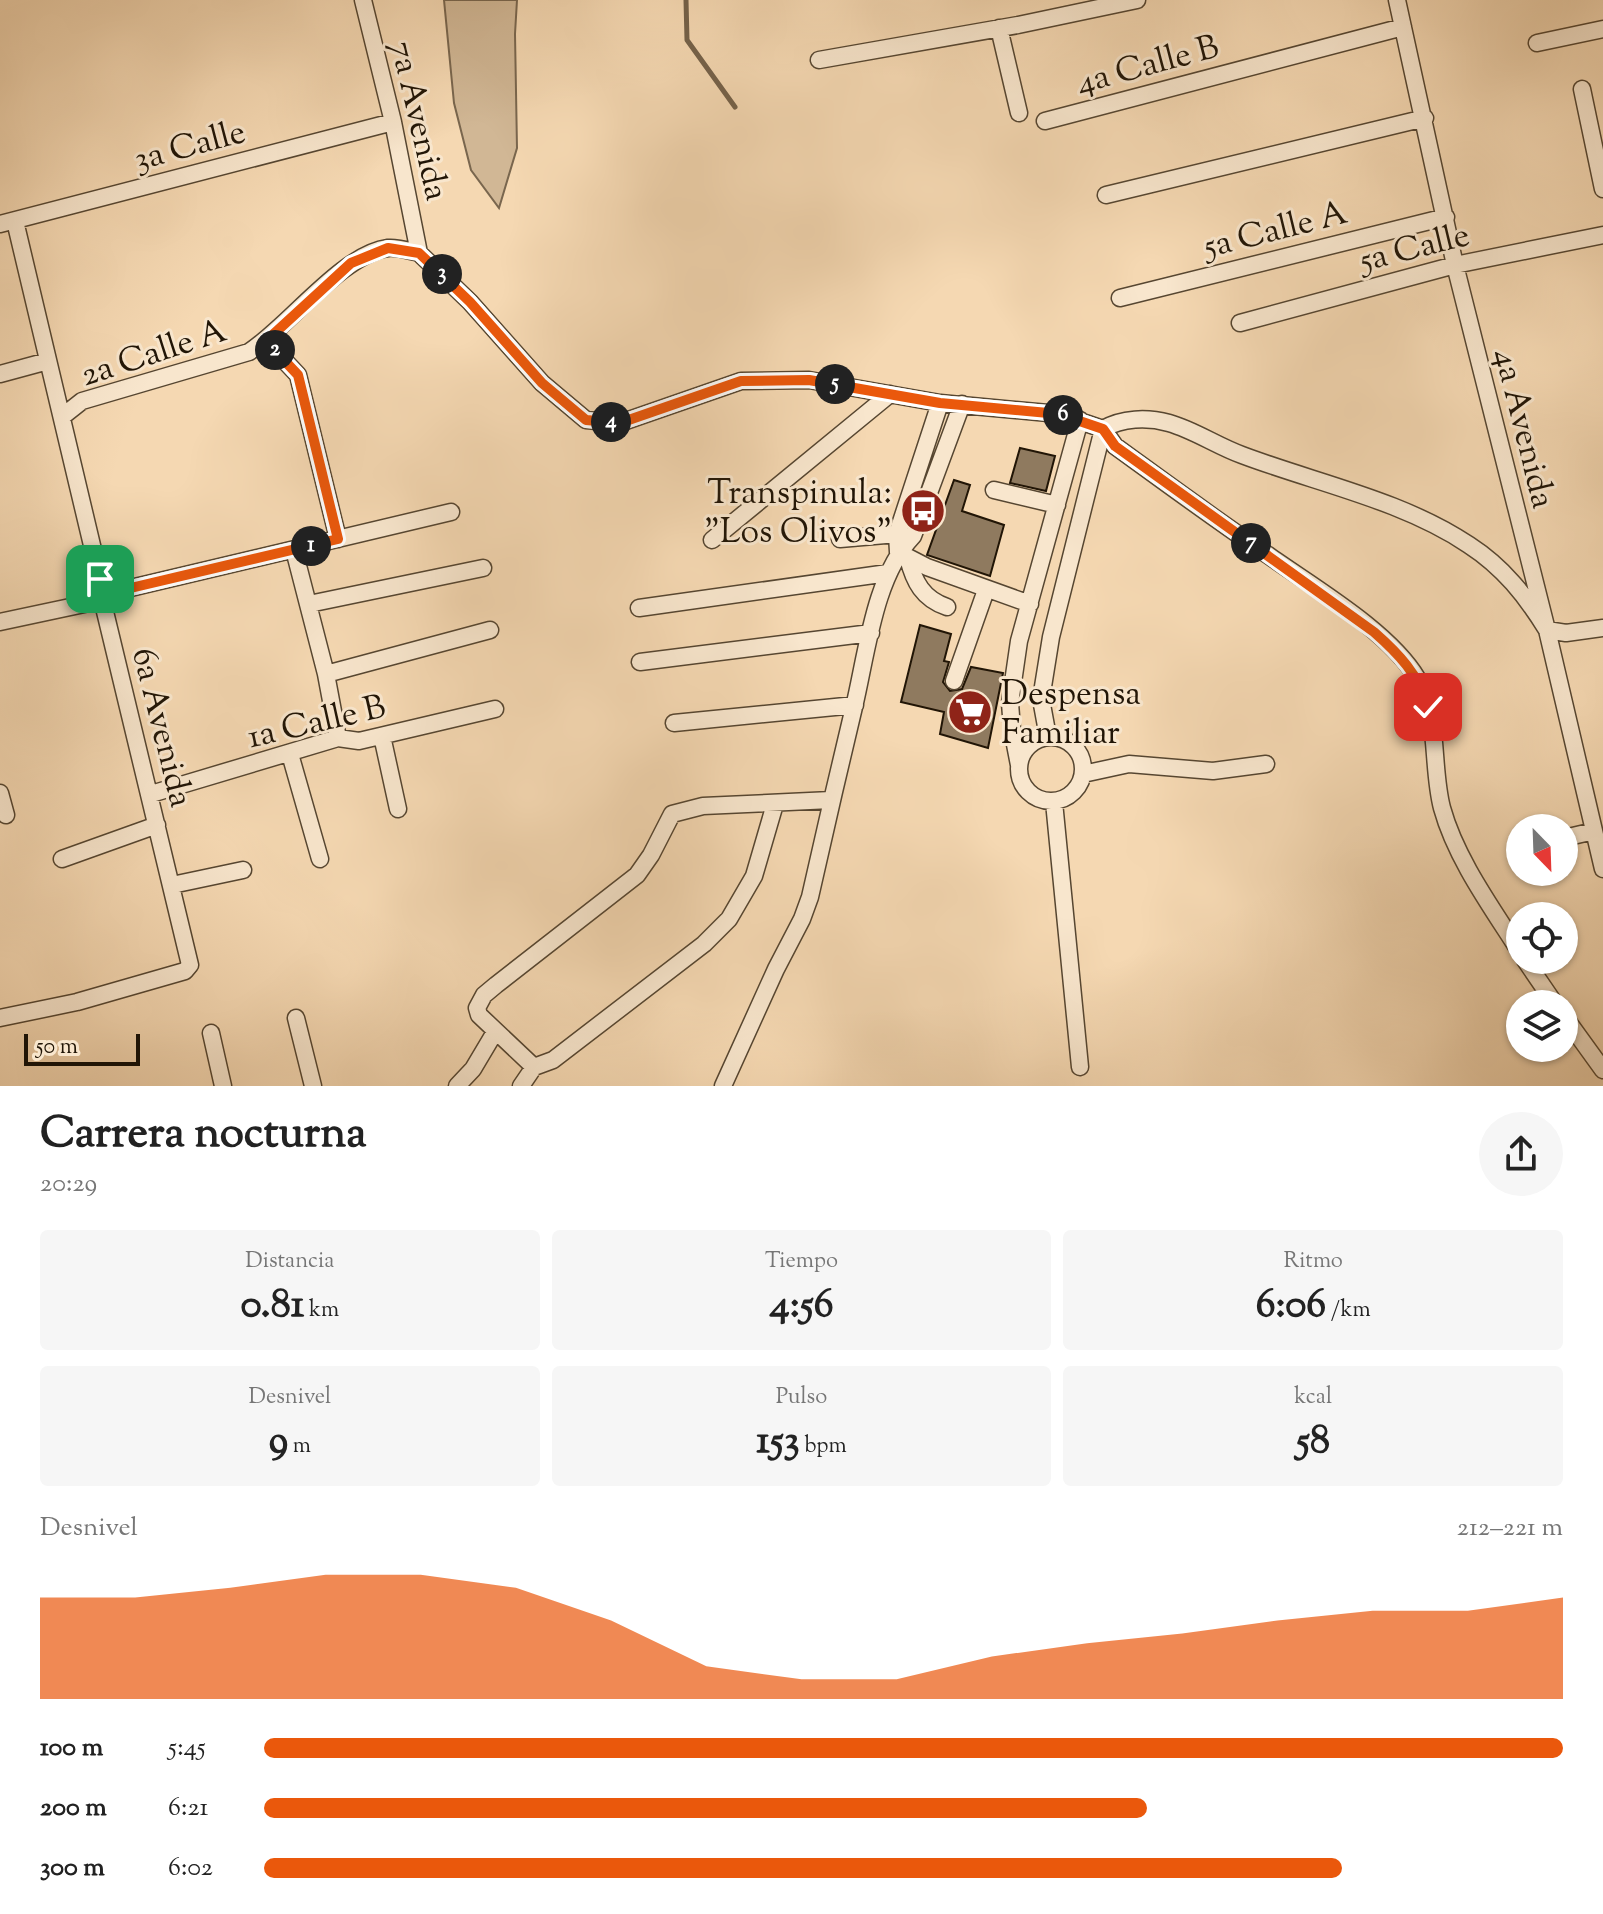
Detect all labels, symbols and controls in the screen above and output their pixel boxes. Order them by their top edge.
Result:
street label: 4a Calle B [1071,24,1225,109]
street label: 7a Avenida [375,36,460,206]
street label: 3a Calle [129,109,251,186]
street label: 5a Calle A [1197,190,1353,273]
street label: 5a Calle [1353,212,1475,287]
pin: 3 [422,254,462,294]
text: 3 [438,258,446,290]
street label: 2a Calle A [75,308,233,401]
pin: 2 [255,330,295,370]
text: 2 [270,334,280,366]
street label: 4a Avenida [1479,344,1566,514]
pin: 5 [815,364,855,404]
text: 5 [831,368,839,400]
pin: 6 [1043,395,1083,435]
text: 6 [1058,399,1068,431]
pin: 4 [591,402,631,442]
text: 4 [605,406,617,438]
place label: Transpinula: "Los Olivos" [704,470,892,558]
bus stop icon: Transpinula: "Los Olivos" [899,487,947,535]
pin: 7 [1231,523,1271,563]
pin: 1 [291,526,331,566]
text: 7 [1245,527,1257,559]
text: 1 [307,530,315,562]
pin [66,545,134,613]
icon: arrive [78,557,122,601]
street label: 6a Avenida [117,643,204,813]
place label: Despensa Familiar [1001,671,1141,759]
pin [1394,673,1462,741]
street label: 1a Calle B [243,684,391,763]
icon: check [1406,685,1450,729]
supermarket icon: Despensa Familiar [946,688,994,736]
north arrow [1506,814,1578,886]
map controls [1506,814,1578,1062]
button: locate [1506,902,1578,974]
button: layers [1506,990,1578,1062]
scale bar [24,1030,140,1066]
text: 50 m [36,1032,78,1064]
text: Carrera nocturna [40,1104,367,1167]
button: share [1479,1112,1563,1196]
text: 20:29 [40,1166,97,1203]
text: Distancia [245,1246,334,1278]
text: Tiempo [765,1246,838,1278]
text: Ritmo [1283,1246,1343,1278]
text: 0.81 [241,1278,304,1335]
text: 4:56 [769,1278,834,1335]
text: 6:06 [1256,1278,1326,1335]
text: km [304,1295,339,1327]
text: /km [1326,1295,1371,1327]
text: Desnivel [249,1382,331,1414]
text: Pulso [776,1382,827,1414]
text: kcal [1294,1382,1332,1414]
text: 9 [269,1414,288,1471]
text: 153 [756,1414,800,1471]
text: 58 [1296,1414,1330,1471]
text: m [288,1431,311,1463]
text: bpm [800,1431,847,1463]
text: Desnivel [40,1510,138,1547]
text: 212–221 m [1457,1510,1563,1547]
text: 100 m [40,1730,103,1767]
text: 5:45 [168,1730,206,1767]
text: 200 m [40,1790,107,1827]
text: 6:21 [168,1790,208,1827]
text: 300 m [40,1850,105,1887]
text: 6:02 [168,1850,213,1887]

